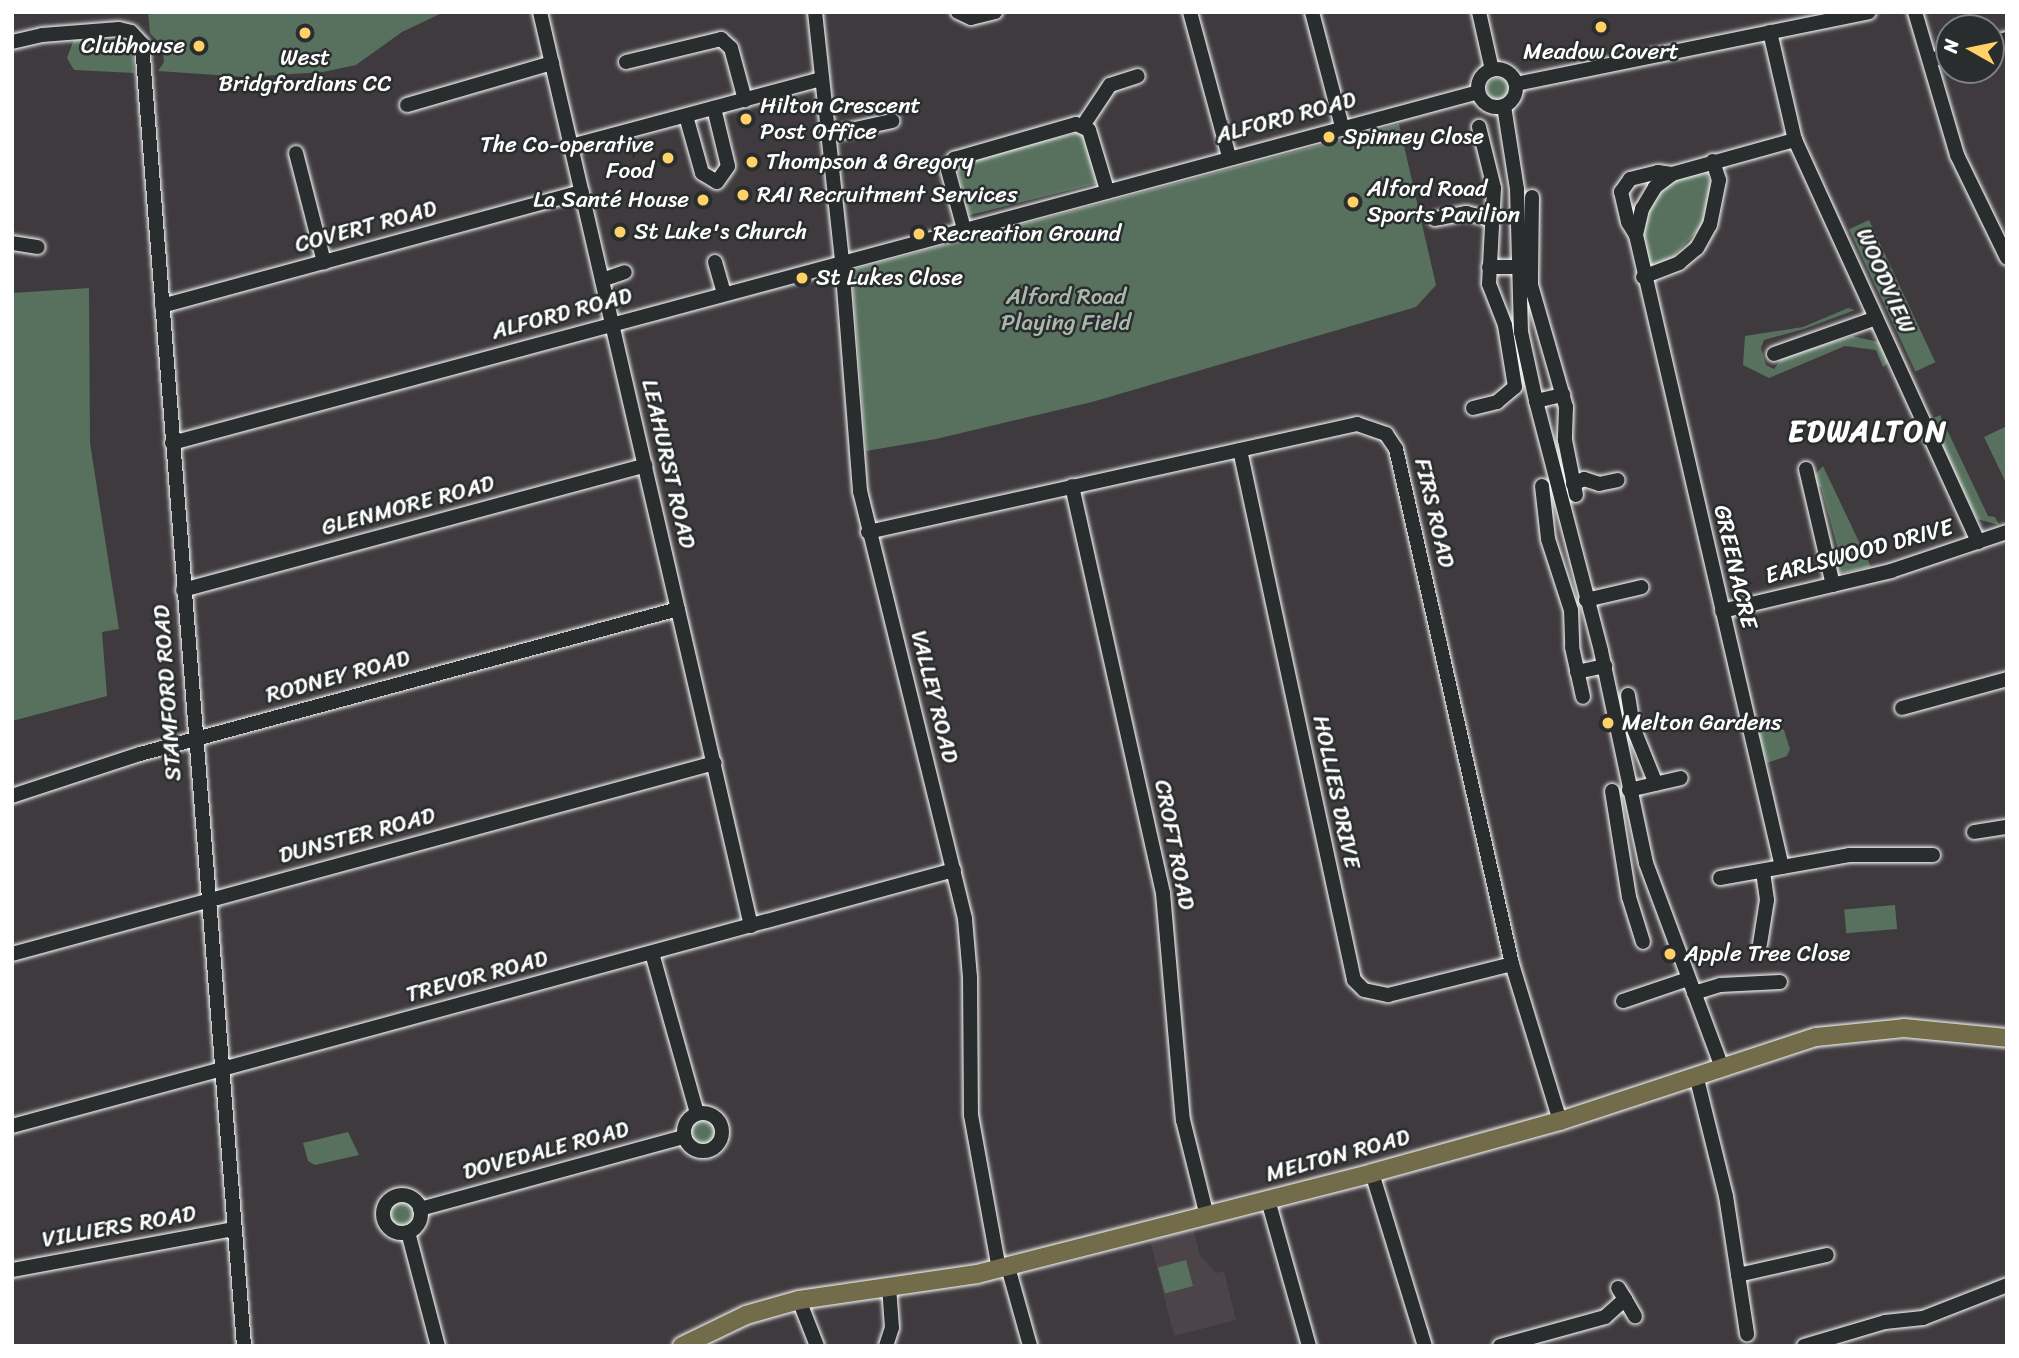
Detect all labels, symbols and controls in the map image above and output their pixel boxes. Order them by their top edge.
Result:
north arrow [1935,14,2005,84]
marker: Meadow Covert [1593,19,1609,35]
marker: West Bridgfordians CC [297,25,313,41]
place label: Clubhouse [81,32,185,60]
text: N [1933,37,1968,55]
marker: Clubhouse [191,38,207,54]
place label: Meadow Covert [1524,38,1678,66]
place label: West Bridgfordians CC [218,44,392,98]
street label: ALFORD ROAD [1213,86,1359,150]
place label: Hilton Crescent Post Office [760,92,921,146]
marker: Hilton Crescent Post Office [738,111,754,127]
place label: Spinney Close [1343,123,1486,151]
marker: Spinney Close [1321,129,1337,145]
place label: The Co-operative Food [481,131,654,185]
place label: Thompson & Gregory [766,148,974,176]
marker: The Co-operative Food [660,150,676,166]
marker: Thompson & Gregory [744,154,760,170]
place label: Alford Road Sports Pavilion [1367,175,1520,229]
place label: RAI Recruitment Services [757,181,1017,209]
place label: La Santé House [533,186,689,214]
marker: RAI Recruitment Services [735,187,751,203]
marker: La Santé House [695,192,711,208]
marker: Alford Road Sports Pavilion [1345,194,1361,210]
street label: COVERT ROAD [292,195,440,259]
place label: St Luke's Church [634,218,808,246]
place label: Recreation Ground [933,220,1121,248]
marker: St Luke's Church [612,224,628,240]
street label: WOODVIEW [1850,224,1920,338]
marker: Recreation Ground [911,226,927,242]
place label: St Lukes Close [816,264,965,292]
marker: St Lukes Close [794,270,810,286]
street label: ALFORD ROAD [489,282,635,346]
park label: Alford Road Playing Field [1001,283,1131,337]
street label: LEAHURST ROAD [635,377,701,551]
district label: EDWALTON [1787,413,1949,449]
street label: FIRS ROAD [1408,456,1460,570]
street label: GLENMORE ROAD [319,470,497,542]
street label: GREENACRE [1707,503,1763,631]
street label: EARLSWOOD DRIVE [1761,513,1957,591]
street label: STAMFORD ROAD [148,604,188,782]
street label: VALLEY ROAD [904,628,964,766]
street label: RODNEY ROAD [263,645,413,709]
place label: Melton Gardens [1622,709,1782,737]
street label: HOLLIES DRIVE [1306,713,1366,871]
marker: Melton Gardens [1600,715,1616,731]
street label: CROFT ROAD [1148,778,1200,912]
street label: DUNSTER ROAD [276,802,438,870]
place label: Apple Tree Close [1684,940,1852,968]
street label: TREVOR ROAD [403,945,551,1009]
marker: Apple Tree Close [1662,946,1678,962]
street label: DOVEDALE ROAD [460,1116,632,1186]
street label: MELTON ROAD [1263,1124,1413,1188]
street label: VILLIERS ROAD [40,1200,198,1254]

